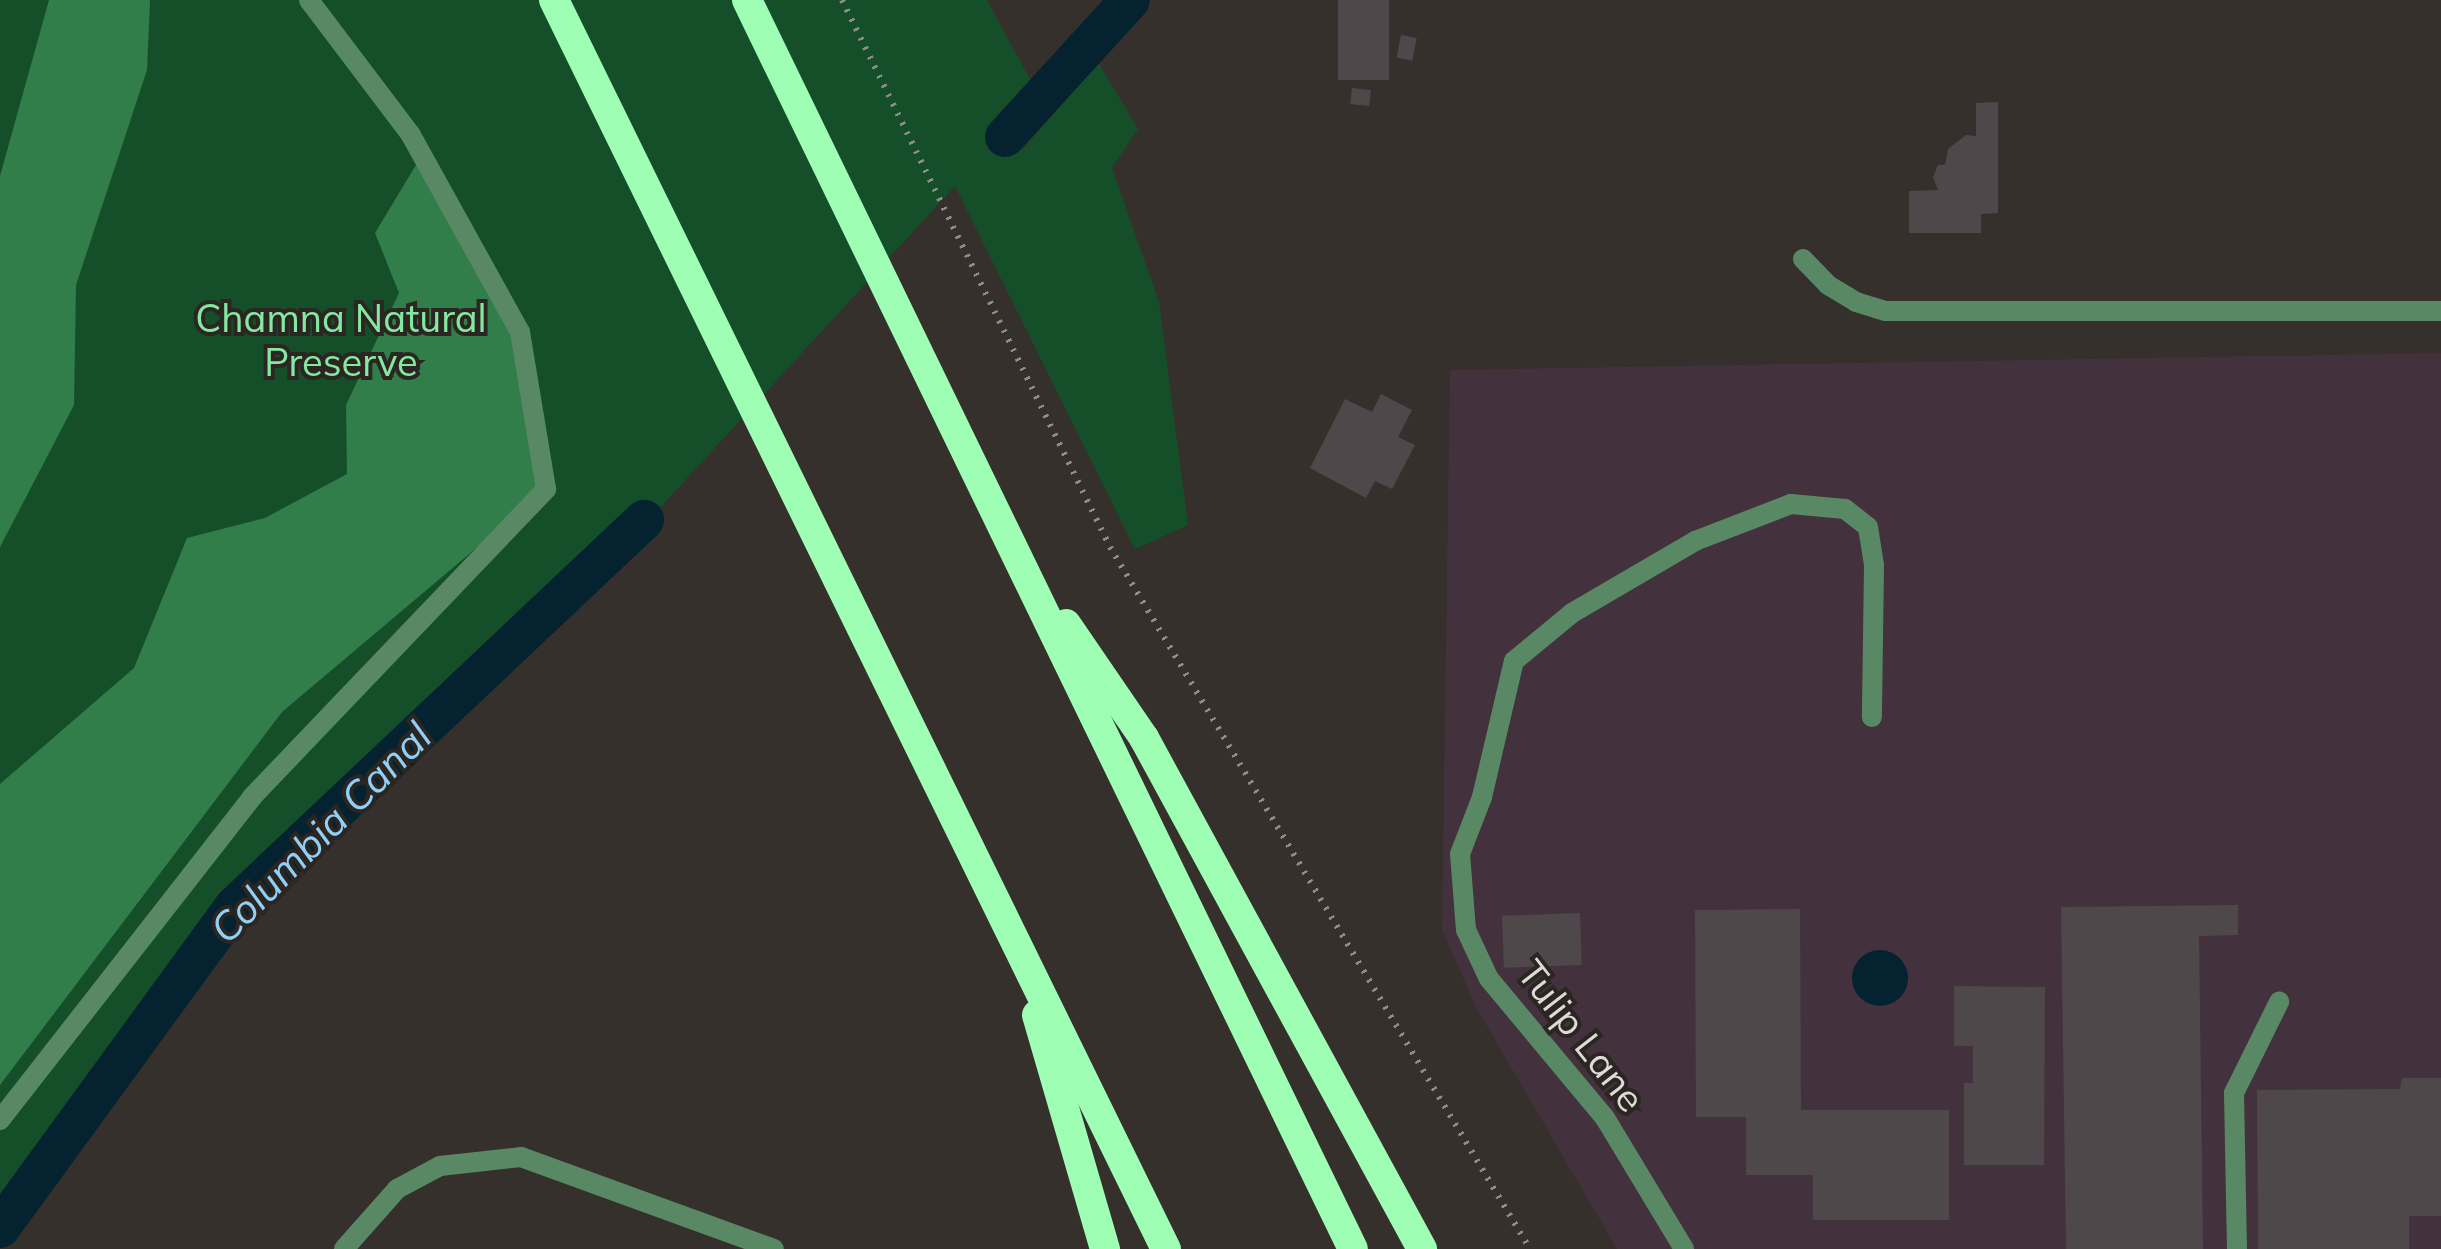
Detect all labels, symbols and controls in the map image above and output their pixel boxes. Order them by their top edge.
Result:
park label: Chamna Natural Preserve [195,296,487,386]
water label: Columbia Canal [200,712,440,952]
street label: Tulip Lane [1508,951,1654,1121]

